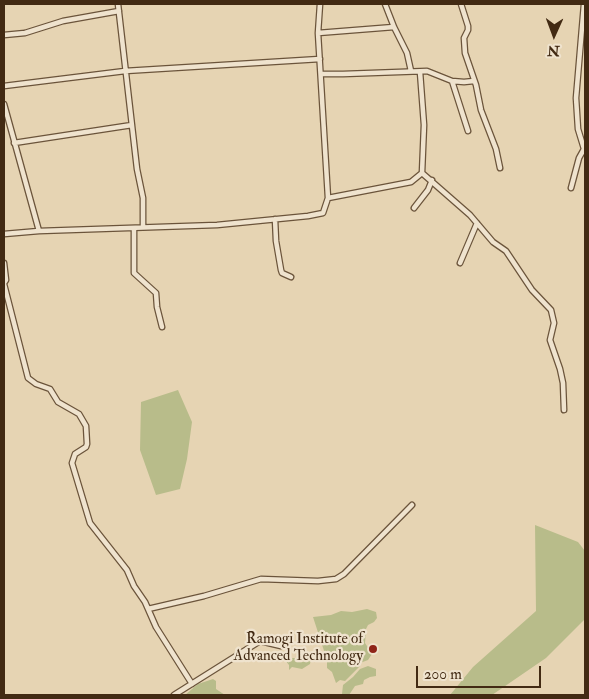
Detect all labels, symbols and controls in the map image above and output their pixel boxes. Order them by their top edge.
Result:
north arrow [529,10,579,60]
text: N [547,42,560,59]
place label: Ramogi Institute of Advanced Technology [234,631,363,666]
marker: Ramogi Institute of Advanced Technology [367,643,379,655]
scale bar [419,656,544,688]
text: 200 m [424,665,462,684]

